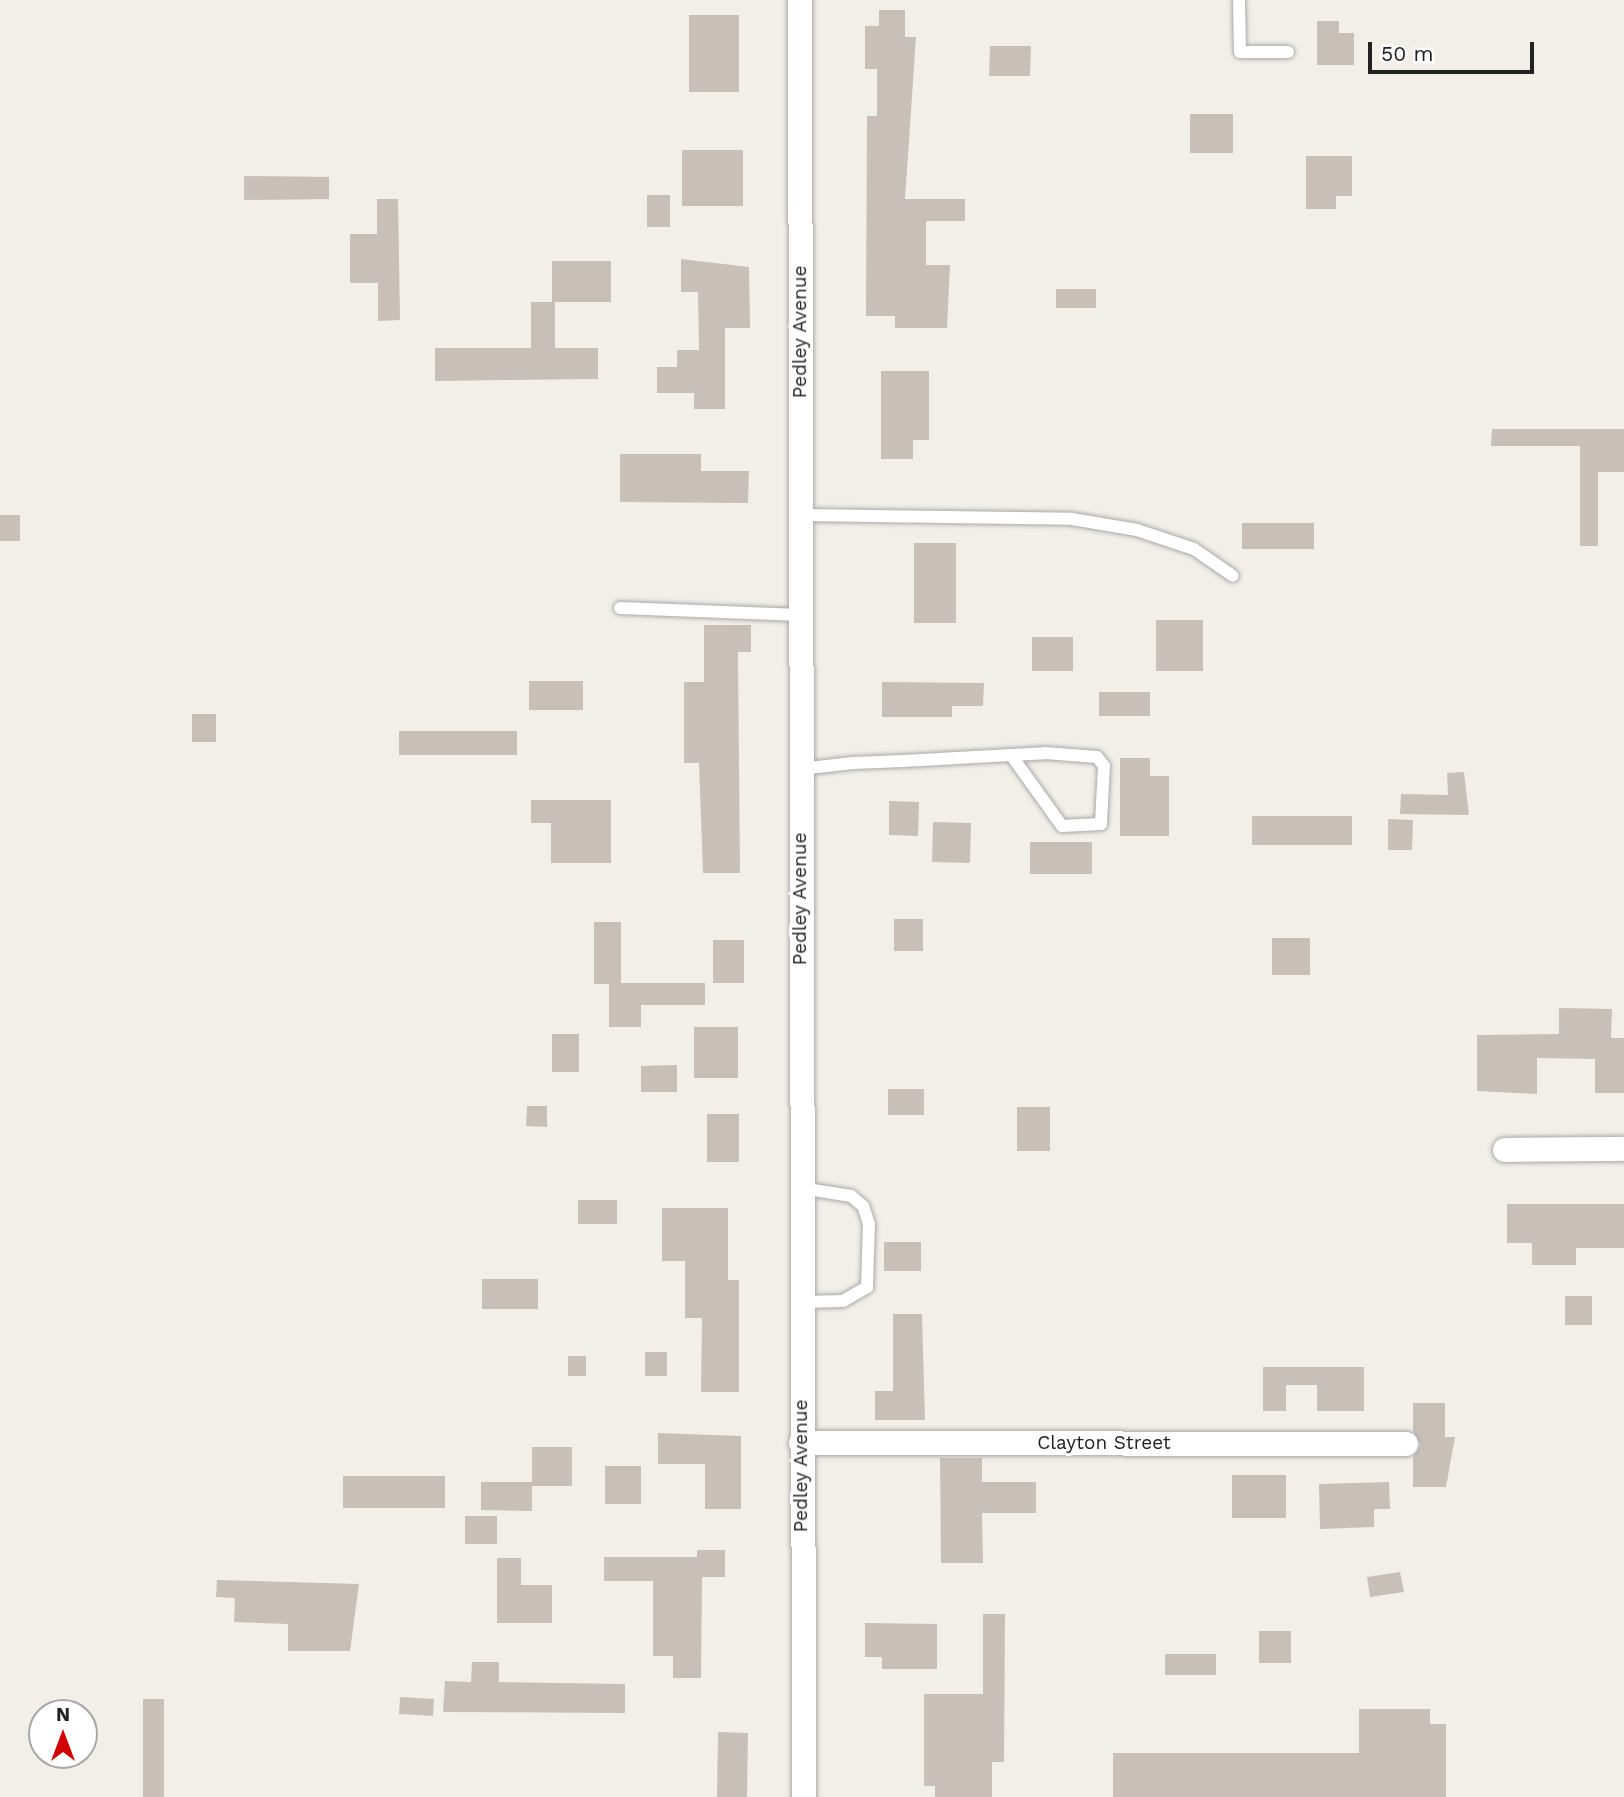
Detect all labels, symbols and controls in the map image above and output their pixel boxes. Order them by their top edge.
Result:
scale bar [1372,28,1538,72]
text: 50 m [1381,41,1433,66]
street label: Pedley Avenue [789,265,811,399]
street label: Pedley Avenue [789,832,811,966]
street label: Pedley Avenue [790,1399,812,1533]
street label: Clayton Street [1037,1432,1171,1454]
north arrow [28,1699,98,1769]
text: N [56,1703,70,1726]

